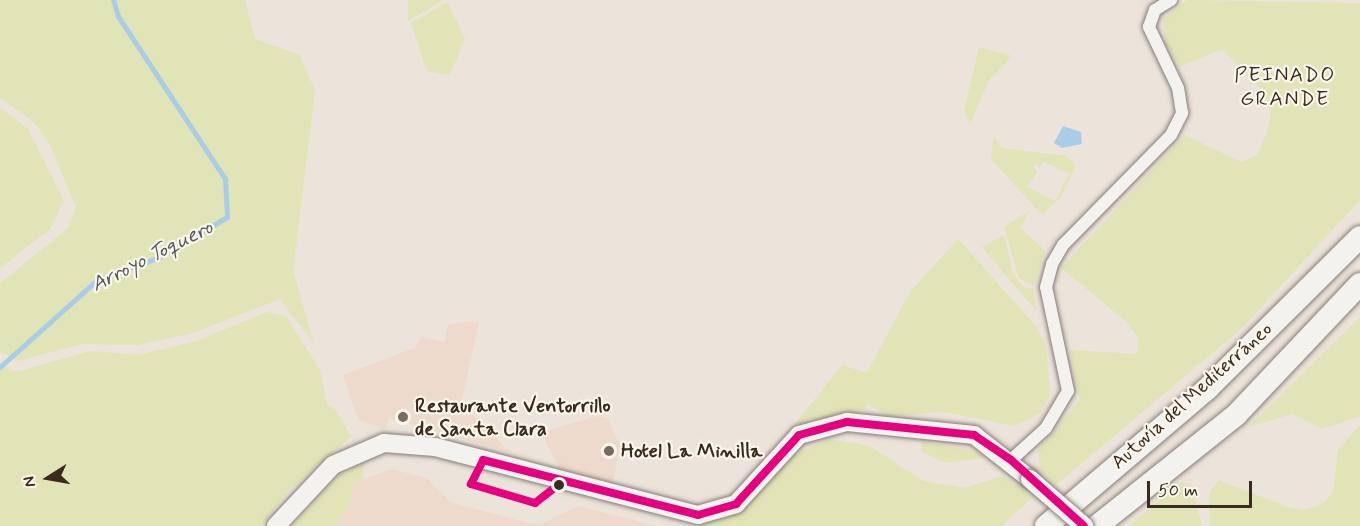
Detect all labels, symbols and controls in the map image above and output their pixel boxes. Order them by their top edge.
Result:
district label: PEINADO GRANDE [1233,62,1337,112]
water label: Arroyo Toquero [89,216,215,296]
street label: Autovía del Mediterráneo [1105,316,1279,476]
place label: Restaurante Ventorrillo de Santa Clara [415,394,611,441]
marker: Restaurante Ventorrillo de Santa Clara [396,410,410,424]
place label: Hotel La Minilla [621,439,754,463]
marker: Hotel La Minilla [602,444,616,458]
north arrow [18,448,78,508]
scale bar [1150,469,1255,507]
text: N [19,474,41,489]
unlabelled marker [553,479,565,491]
text: 50 m [1158,479,1198,503]

